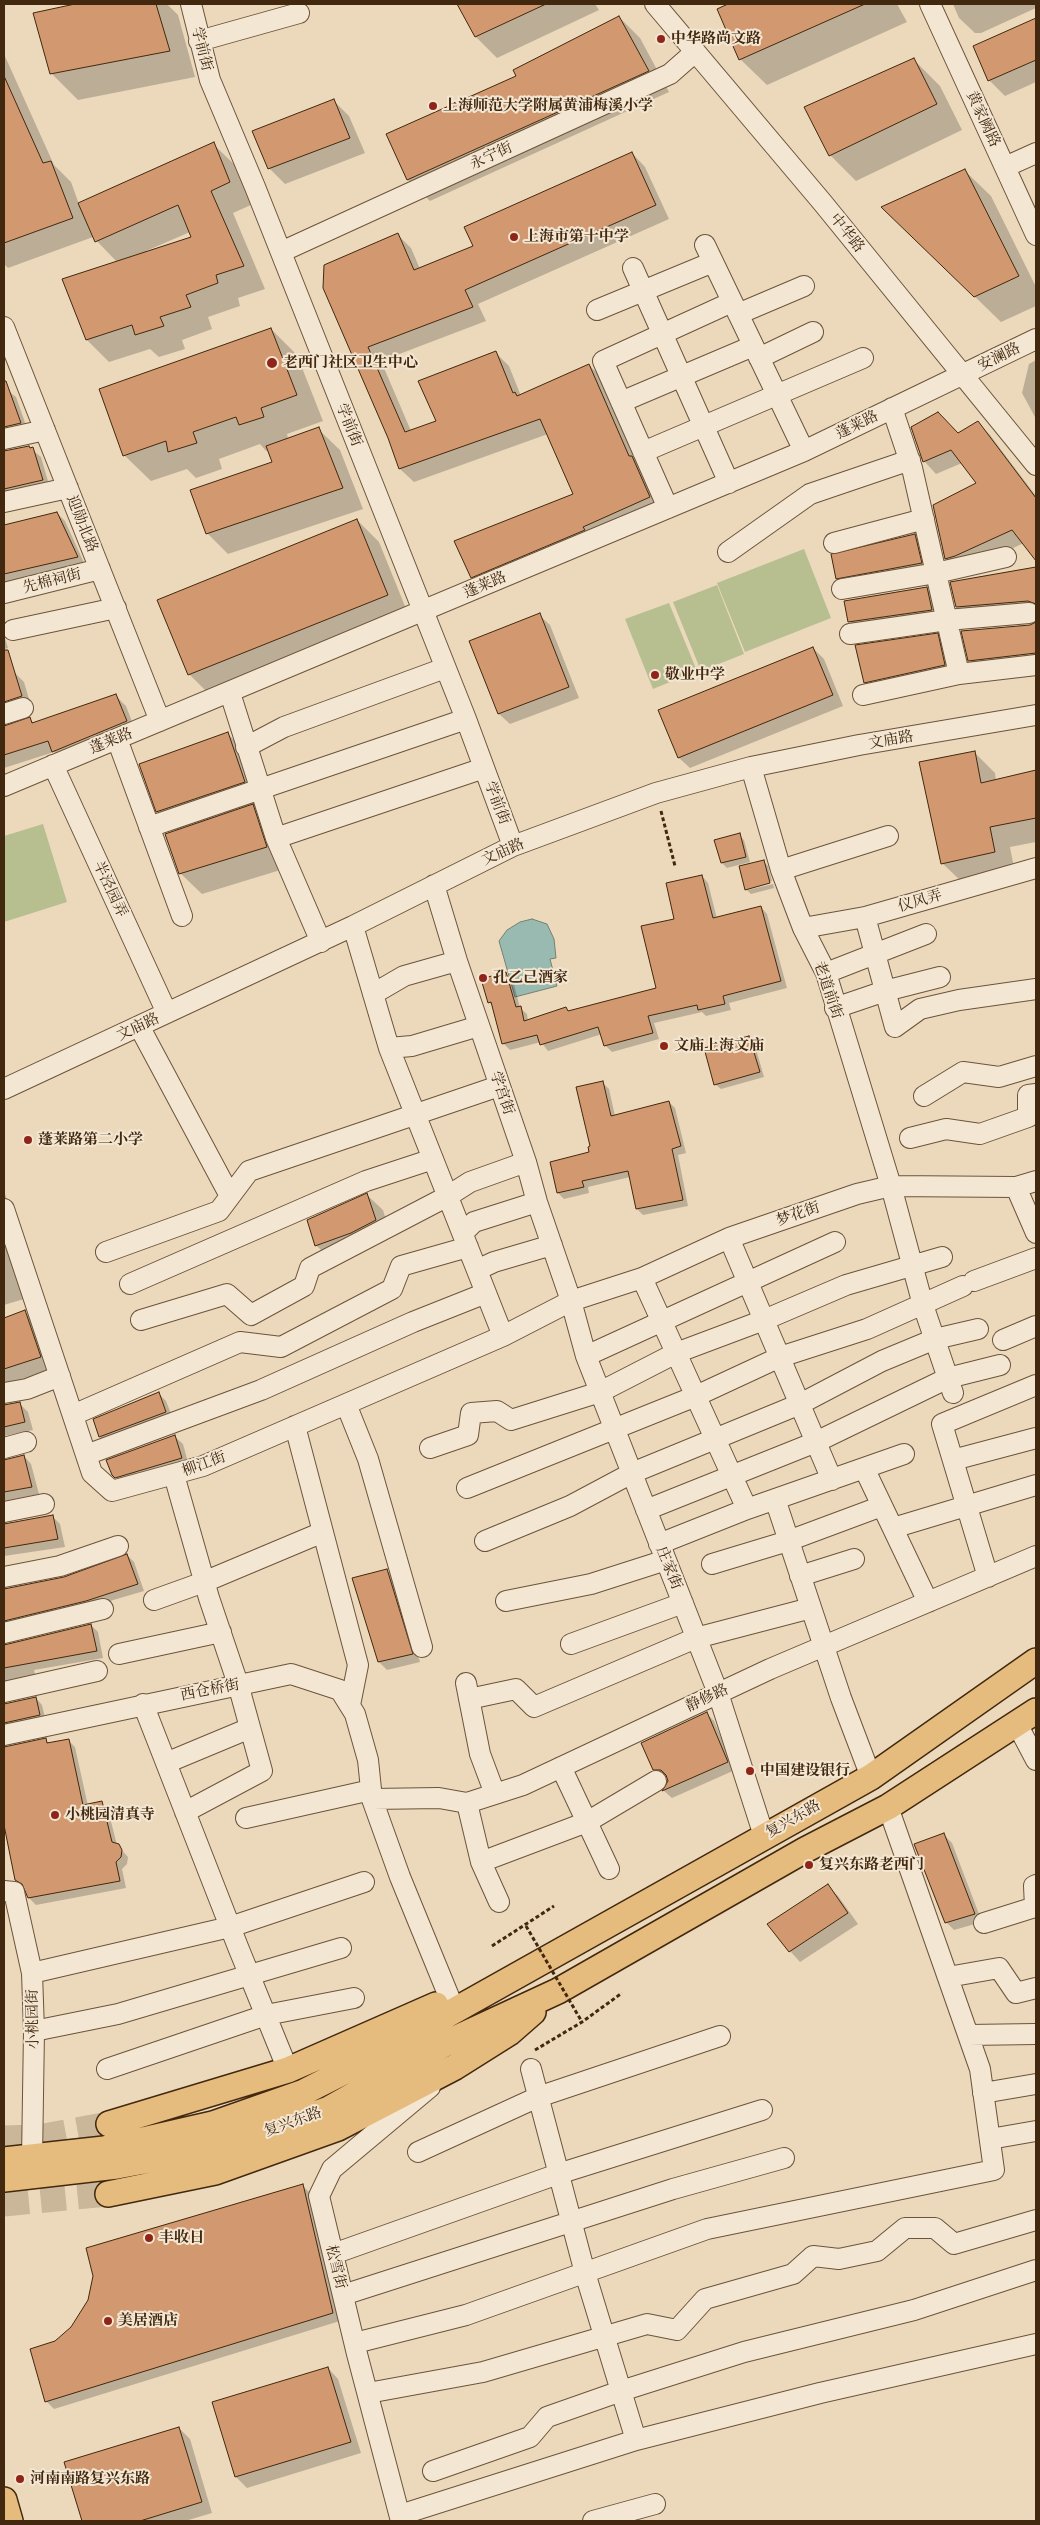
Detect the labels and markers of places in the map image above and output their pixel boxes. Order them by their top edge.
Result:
place label: 中华路尚文路 [671,30,761,48]
marker: 中华路尚文路 [655,33,667,45]
place label: 上海师范大学附属黄浦梅溪小学 [443,97,653,115]
marker: 上海师范大学附属黄浦梅溪小学 [427,100,439,112]
place label: 上海市第十中学 [524,228,629,246]
marker: 上海市第十中学 [508,231,520,243]
place label: 老西门社区卫生中心 [283,354,418,372]
marker: 老西门社区卫生中心 [265,356,279,370]
place label: 敬业中学 [665,666,725,684]
marker: 敬业中学 [649,669,661,681]
place label: 孔乙己酒家 [493,969,568,987]
marker: 孔乙己酒家 [477,972,489,984]
place label: 文庙上海文庙 [674,1037,764,1055]
marker: 文庙上海文庙 [658,1040,670,1052]
place label: 蓬莱路第二小学 [38,1131,143,1149]
marker: 蓬莱路第二小学 [22,1134,34,1146]
place label: 中国建设银行 [760,1762,850,1780]
marker: 中国建设银行 [744,1765,756,1777]
place label: 小桃园清真寺 [65,1806,155,1824]
marker: 小桃园清真寺 [49,1809,61,1821]
place label: 复兴东路老西门 [819,1856,924,1874]
marker: 复兴东路老西门 [803,1859,815,1871]
place label: 丰收日 [159,2229,204,2247]
marker: 丰收日 [143,2232,155,2244]
place label: 美居酒店 [118,2312,178,2330]
marker: 美居酒店 [102,2315,114,2327]
place label: 河南南路复兴东路 [30,2470,150,2488]
marker: 河南南路复兴东路 [14,2473,26,2485]

